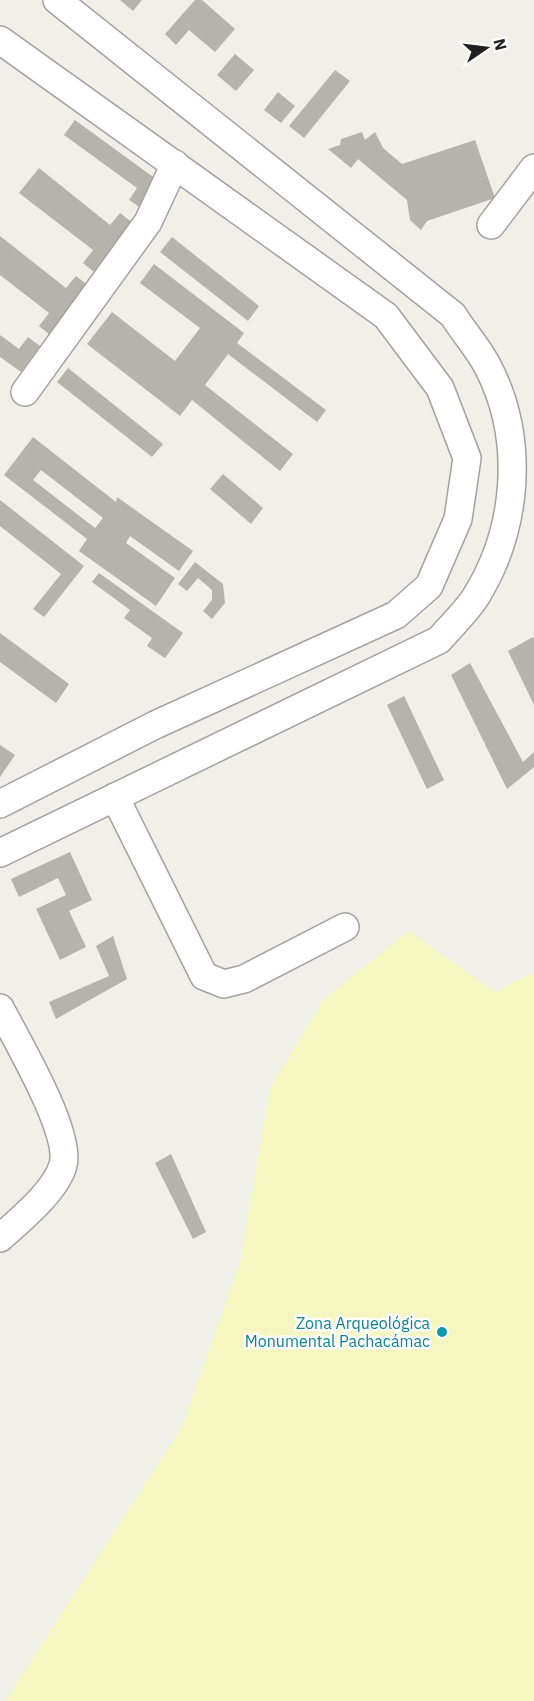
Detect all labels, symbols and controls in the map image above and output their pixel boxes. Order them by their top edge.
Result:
north arrow [456,18,516,78]
text: N [489,36,512,52]
place label: Zona Arqueológica Monumental Pachacámac [245,1313,430,1351]
marker: Zona Arqueológica Monumental Pachacámac [435,1325,449,1339]

